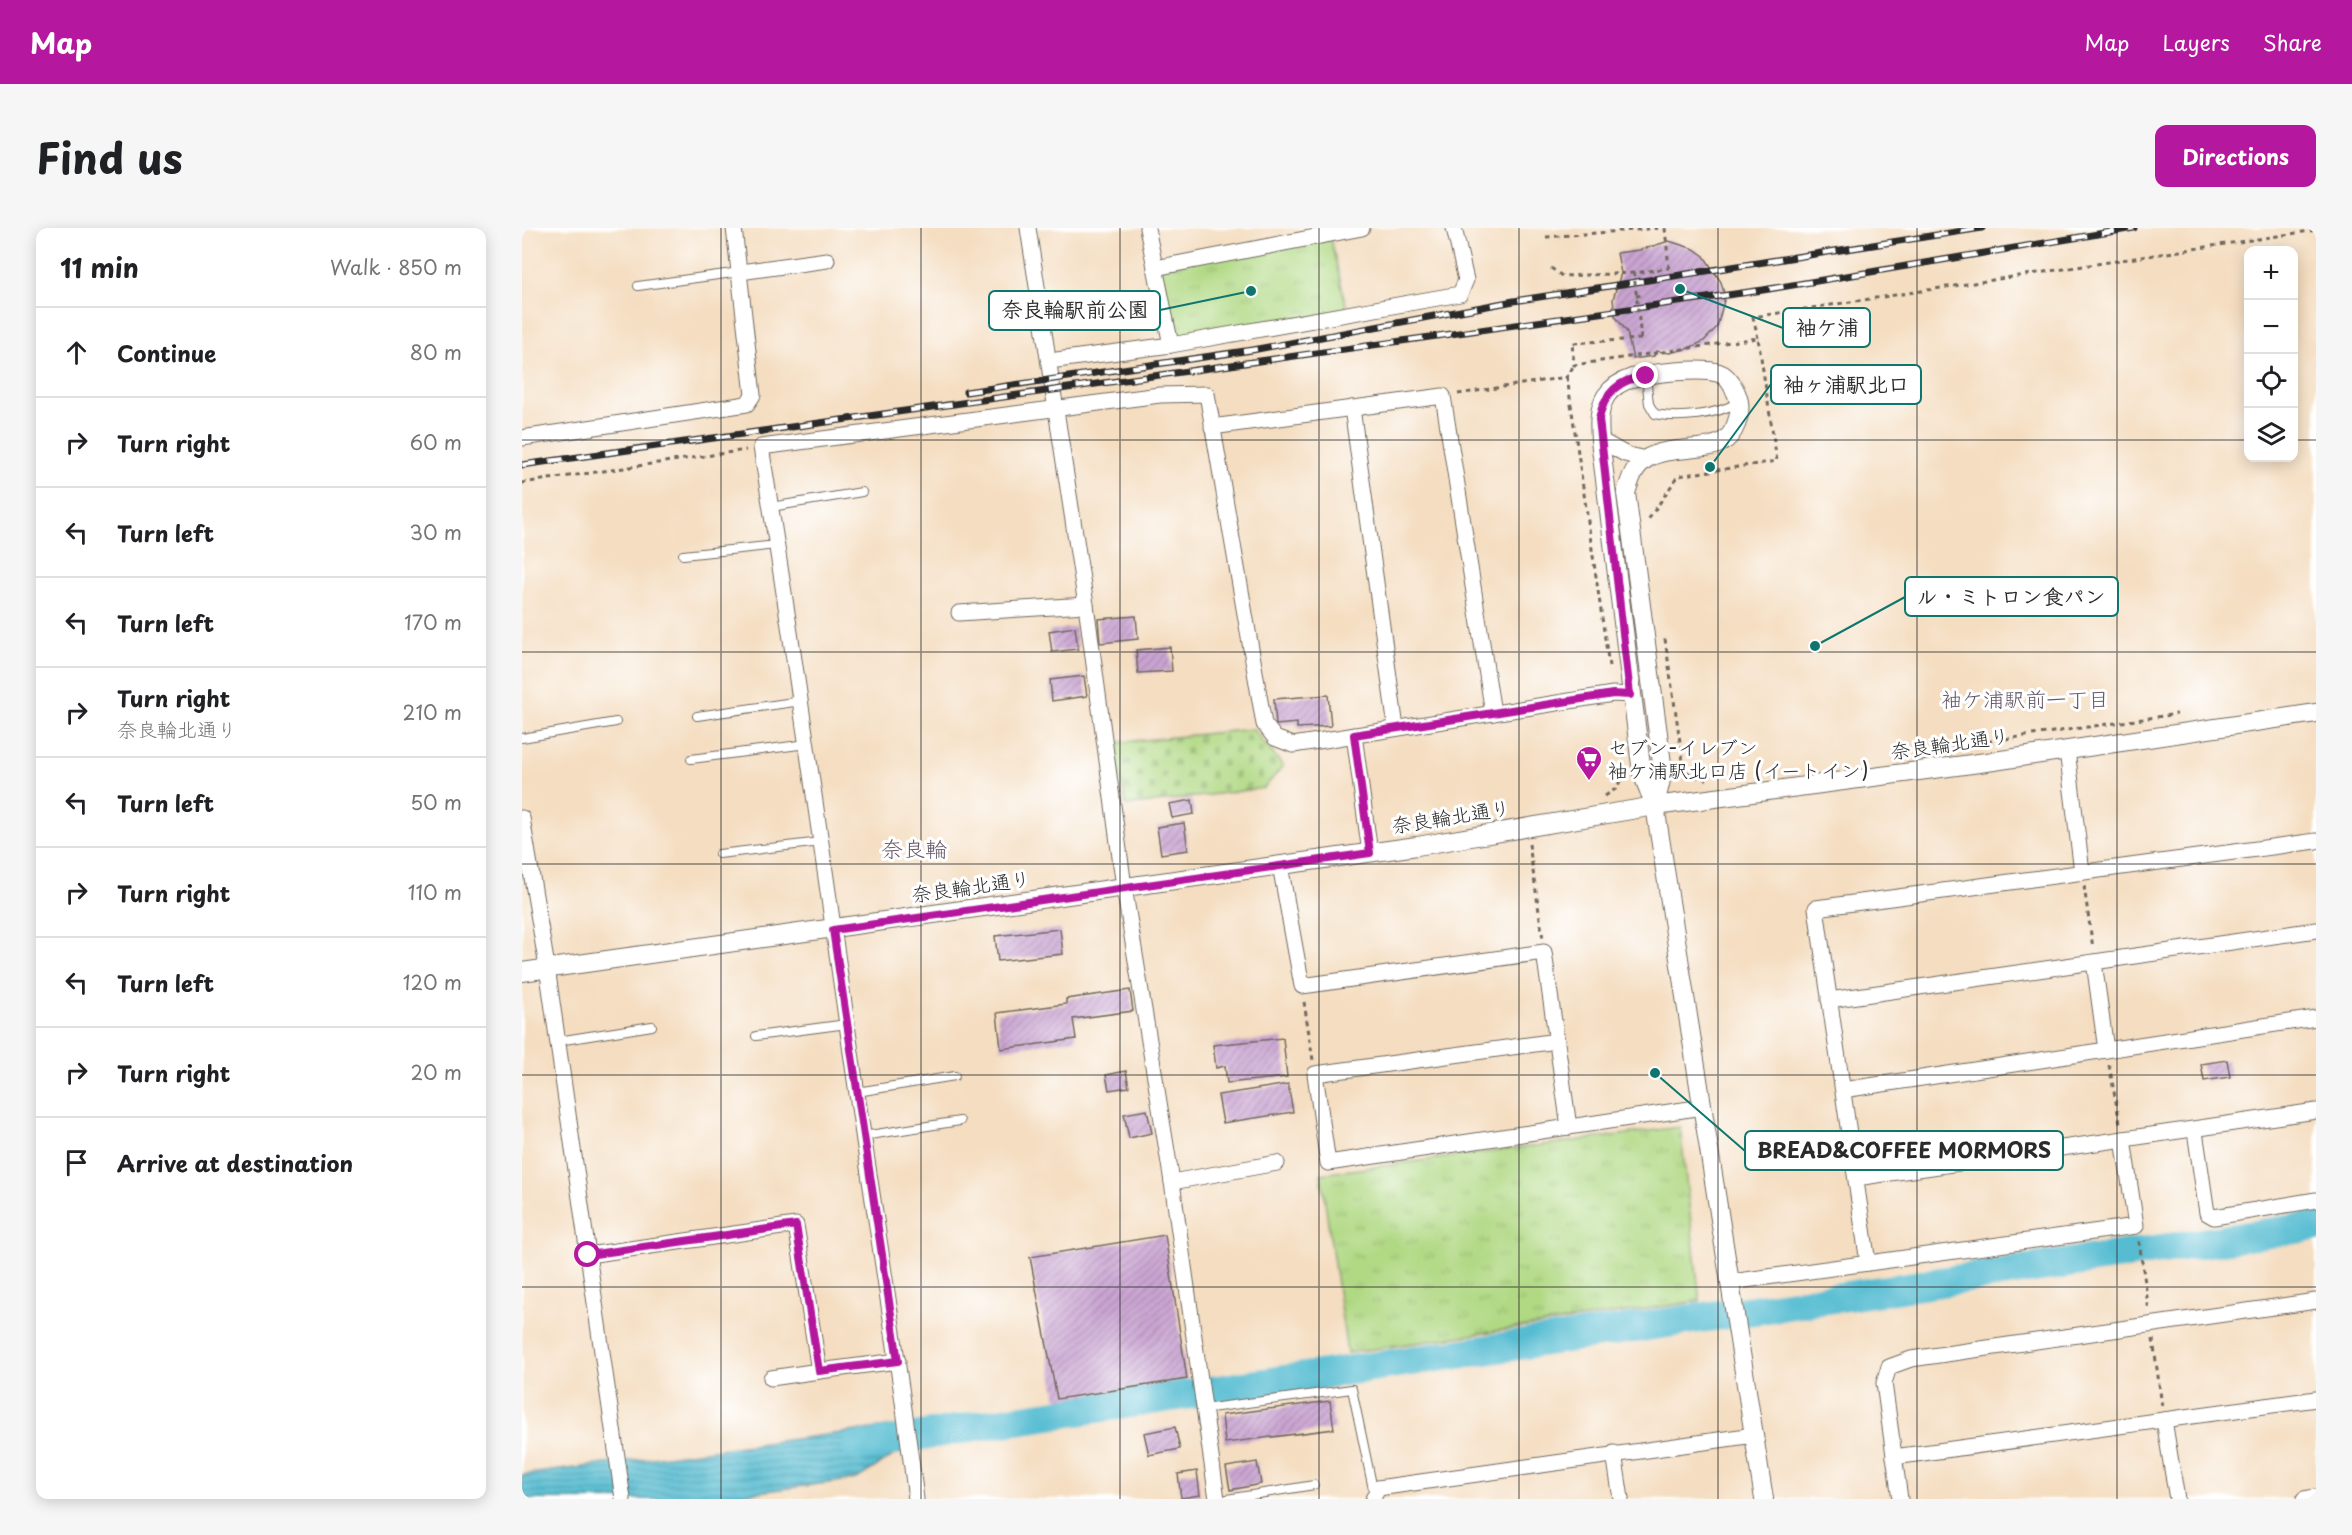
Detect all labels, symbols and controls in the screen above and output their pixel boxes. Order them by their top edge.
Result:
text: Map [30,21,92,64]
text: Map [2085,26,2129,58]
text: Layers [2162,26,2230,58]
text: Share [2263,26,2322,58]
text: Find us [36,125,183,188]
button: Directions [2155,125,2316,187]
map controls [2244,246,2298,462]
button: + [2244,246,2298,300]
text: 11 min [60,248,139,287]
text: Walk · 850 m [330,252,462,282]
callout: 奈良輪駅前公園 [989,291,1160,330]
text: 奈良輪駅前公園 [1002,292,1149,324]
button: − [2244,300,2298,354]
callout: 袖ケ浦 [1783,308,1870,347]
text: 袖ケ浦 [1796,310,1859,342]
icon: ahead [60,336,93,369]
text: Continue [117,336,216,369]
text: 80 m [410,337,462,367]
button: locate [2244,354,2298,408]
route end [1632,362,1658,388]
callout: 袖ヶ浦駅北口 [1771,365,1921,404]
text: 袖ヶ浦駅北口 [1783,367,1909,399]
button: layers [2244,408,2298,462]
icon: right [60,426,93,459]
text: Turn right [117,426,230,459]
text: 60 m [410,427,462,457]
icon: left [60,516,93,549]
text: Turn left [117,516,214,549]
text: 30 m [409,517,462,547]
callout: ル・ミトロン食パン [1905,577,2118,616]
text: ル・ミトロン食パン [1917,579,2106,611]
icon: left [60,606,93,639]
text: Turn left [117,606,214,639]
text: 170 m [404,607,462,637]
text: Turn right [117,681,230,714]
district label: 袖ケ浦駅前一丁目 [1941,682,2109,714]
icon: right [60,696,93,729]
text: 210 m [403,697,462,727]
text: 奈良輪北通り [117,714,237,744]
street label: 奈良輪北通り [1888,720,2011,766]
place label: セブン-イレブン 袖ケ浦駅北口店 (イートイン) [1608,732,1869,785]
supermarket icon: セブン-イレブン 袖ケ浦駅北口店 (イートイン) [1574,744,1604,782]
icon: left [60,786,93,819]
text: Turn left [117,786,214,819]
text: 50 m [410,787,462,817]
street label: 奈良輪北通り [1389,792,1512,840]
district label: 奈良輪 [881,831,947,864]
street label: 奈良輪北通り [909,863,1032,909]
icon: right [60,876,93,909]
text: Turn right [117,876,230,909]
text: 110 m [408,877,462,907]
icon: left [60,966,93,999]
text: Turn left [117,966,214,999]
text: 120 m [403,967,462,997]
icon: right [60,1056,93,1089]
text: Turn right [117,1056,230,1089]
text: 20 m [410,1057,462,1087]
callout: BREAD&COFFEE MORMORS [1745,1131,2063,1170]
text: BREAD&COFFEE MORMORS [1757,1133,2051,1165]
icon: arrive [60,1146,93,1179]
text: Arrive at destination [117,1146,353,1179]
route start [574,1241,600,1267]

